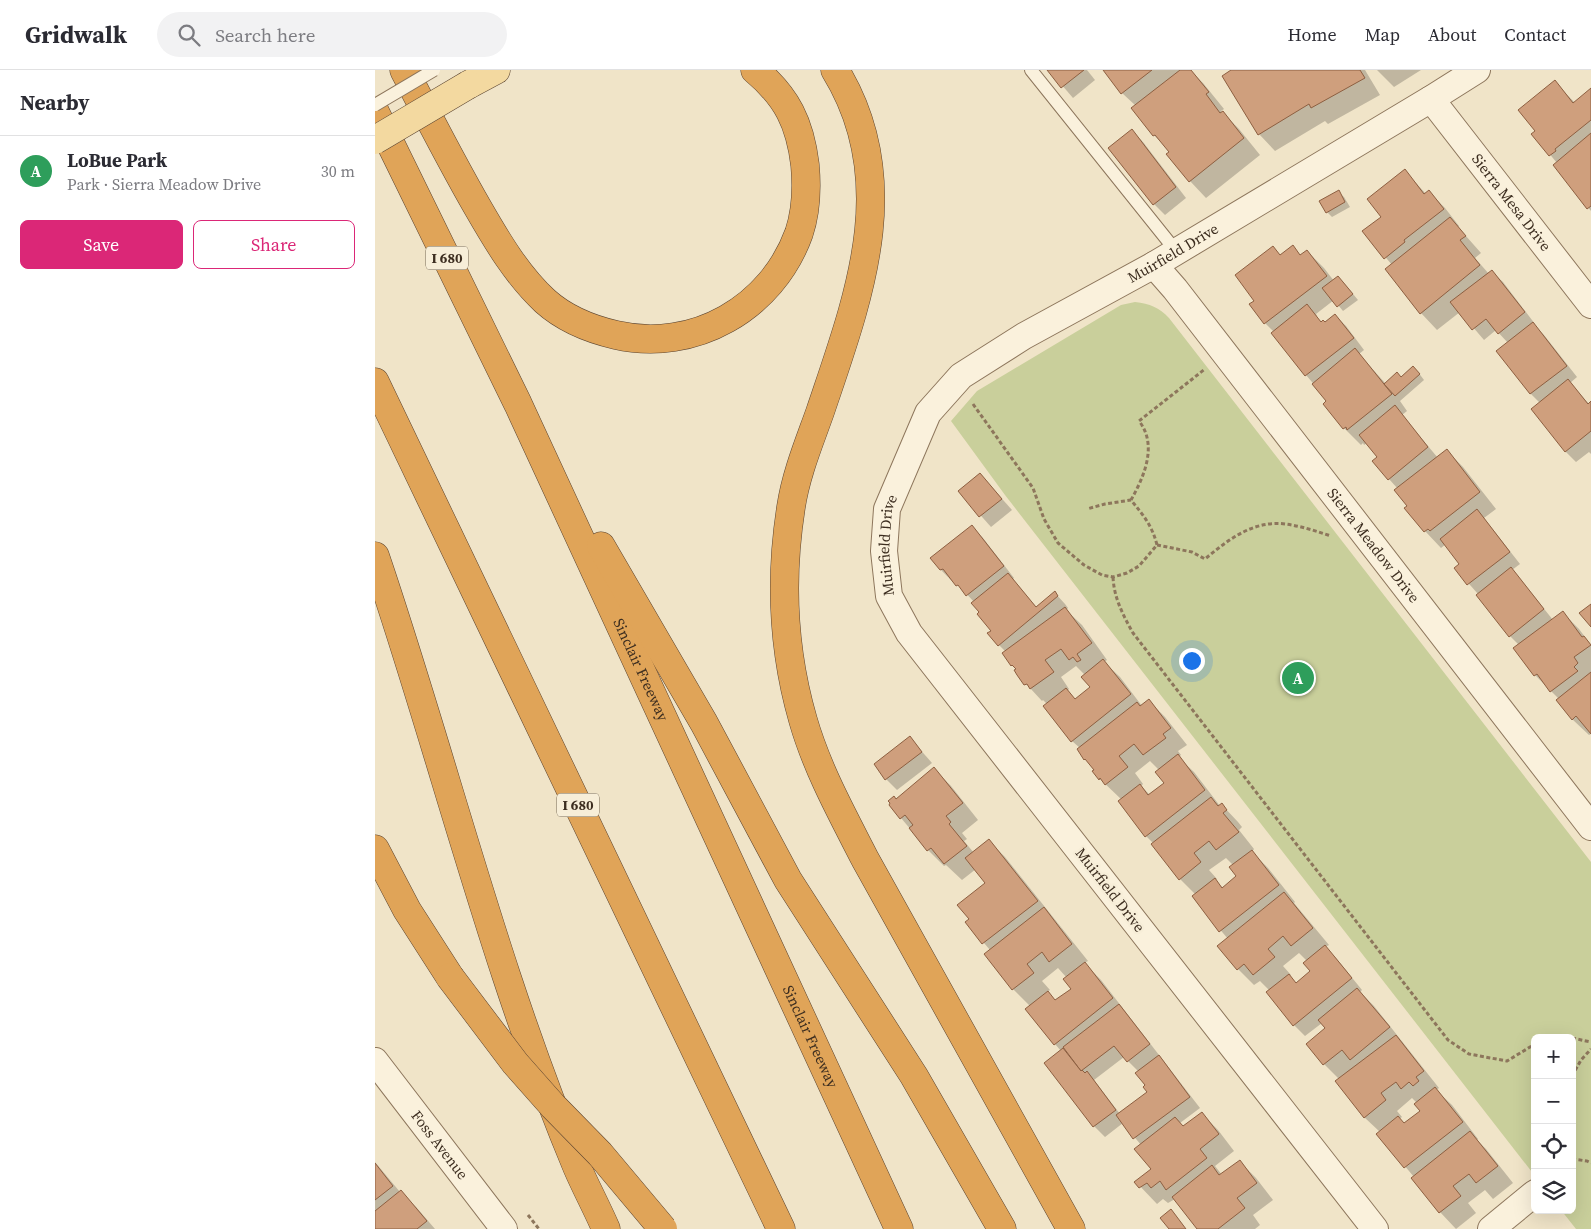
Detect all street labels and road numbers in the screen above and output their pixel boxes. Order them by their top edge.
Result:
street label: Sierra Mesa Drive [1467,149,1557,256]
street label: Muirfield Drive [1123,218,1222,288]
road number: I 680 [426,247,468,270]
street label: Sierra Meadow Drive [1323,483,1425,607]
street label: Muirfield Drive [873,491,902,597]
street label: Sinclair Freeway [608,615,674,725]
road number: I 680 [557,794,599,816]
street label: Muirfield Drive [1071,843,1150,937]
street label: Sinclair Freeway [778,982,844,1091]
street label: Foss Avenue [407,1106,474,1184]

